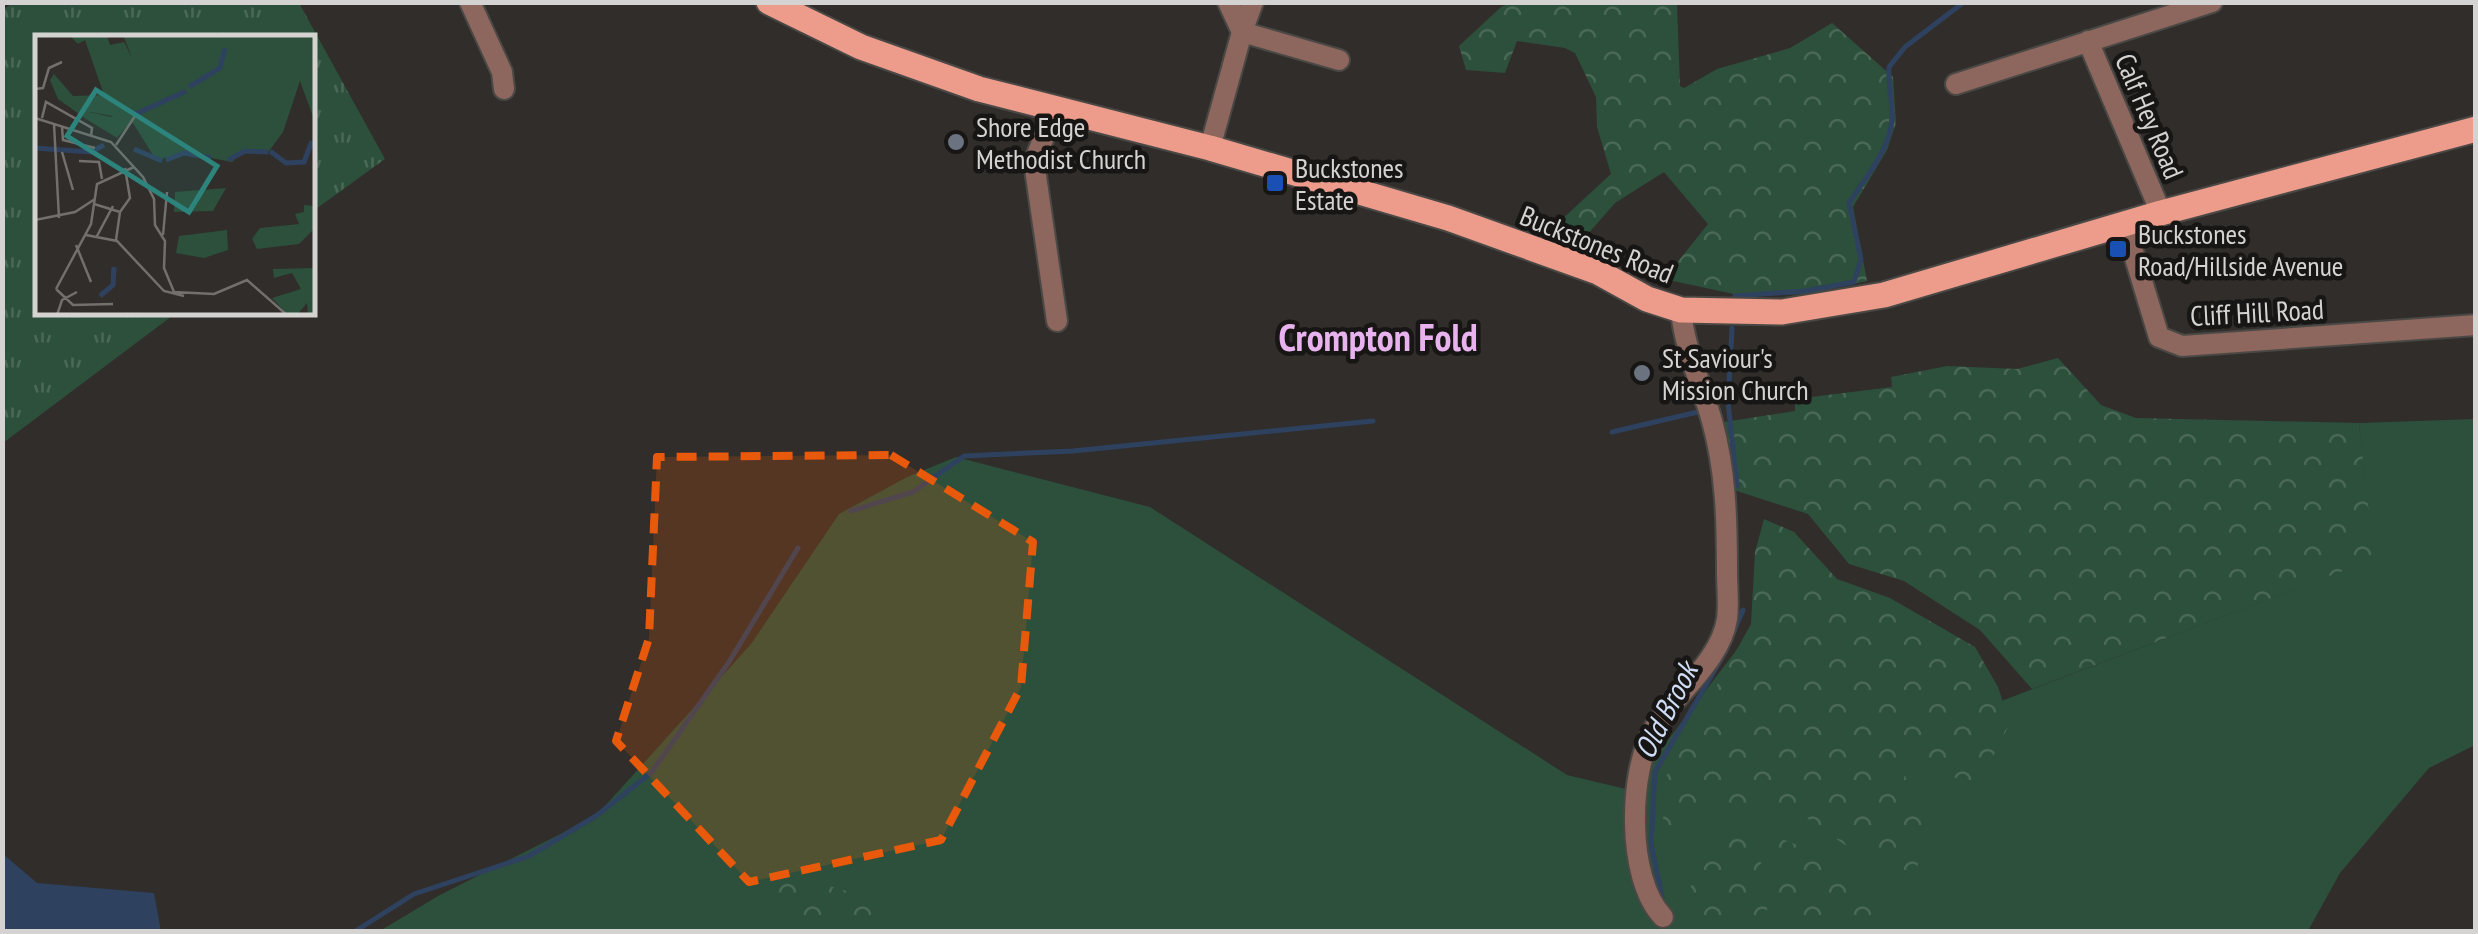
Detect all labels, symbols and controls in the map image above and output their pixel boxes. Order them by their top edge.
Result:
inset map [35,35,315,315]
street label: Calf Hey Road [2107,48,2193,184]
place label: Shore Edge Methodist Church [976,108,1146,177]
marker: Shore Edge Methodist Church [945,131,967,153]
place label: Buckstones Estate [1295,149,1404,218]
marker: Buckstones Estate [1264,172,1286,194]
street label: Buckstones Road [1515,196,1679,292]
place label: Buckstones Road/Hillside Avenue [2138,215,2343,284]
marker: Buckstones Road/Hillside Avenue [2107,238,2129,260]
street label: Cliff Hill Road [2189,290,2325,334]
district label: Crompton Fold [1278,312,1478,361]
place label: St Saviour's Mission Church [1662,339,1809,408]
marker: St Saviour's Mission Church [1631,362,1653,384]
water label: Old Brook [1624,652,1707,765]

